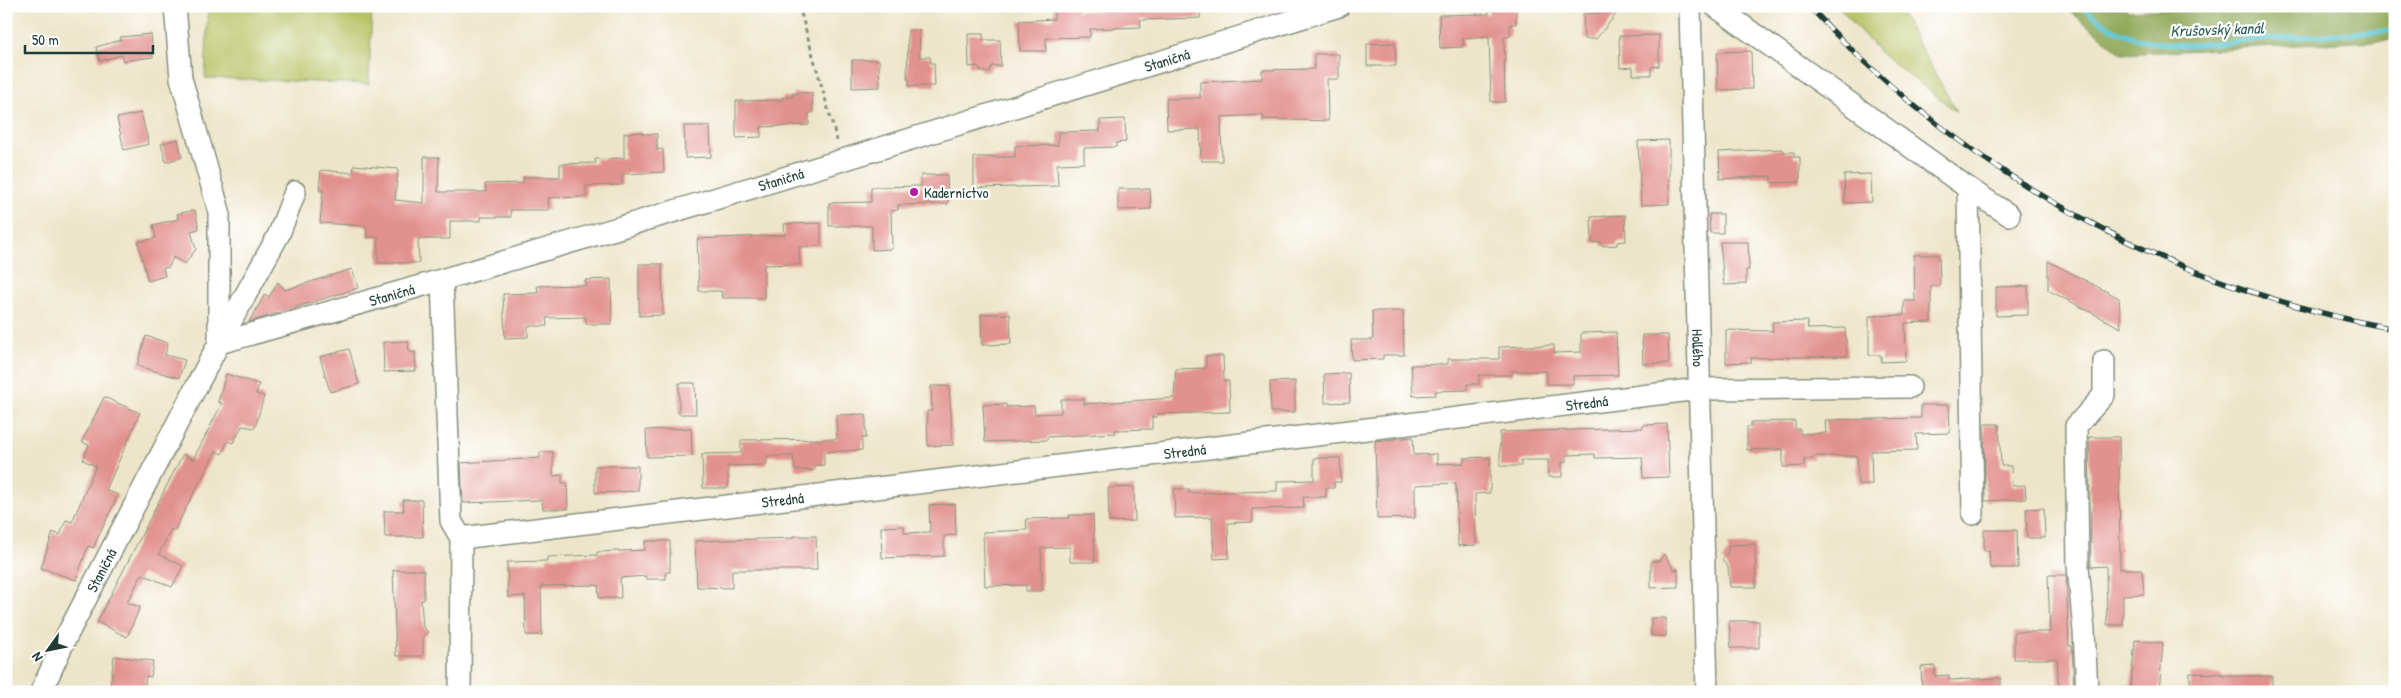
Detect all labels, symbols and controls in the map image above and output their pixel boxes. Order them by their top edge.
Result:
water label: Krušovský kanál [2170,16,2265,42]
scale bar [25,22,152,54]
text: 50 m [32,29,59,50]
street label: Staničná [1142,43,1192,77]
street label: Staničná [756,162,806,196]
place label: Kaderníctvo [924,182,989,203]
marker: Kaderníctvo [908,186,920,198]
street label: Staničná [366,278,417,311]
street label: Hollého [1688,329,1709,367]
street label: Stredná [1565,390,1609,415]
street label: Stredná [1162,438,1207,464]
street label: Stredná [760,486,805,512]
street label: Staničná [81,544,121,595]
north arrow [22,626,72,676]
text: N [26,649,47,666]

